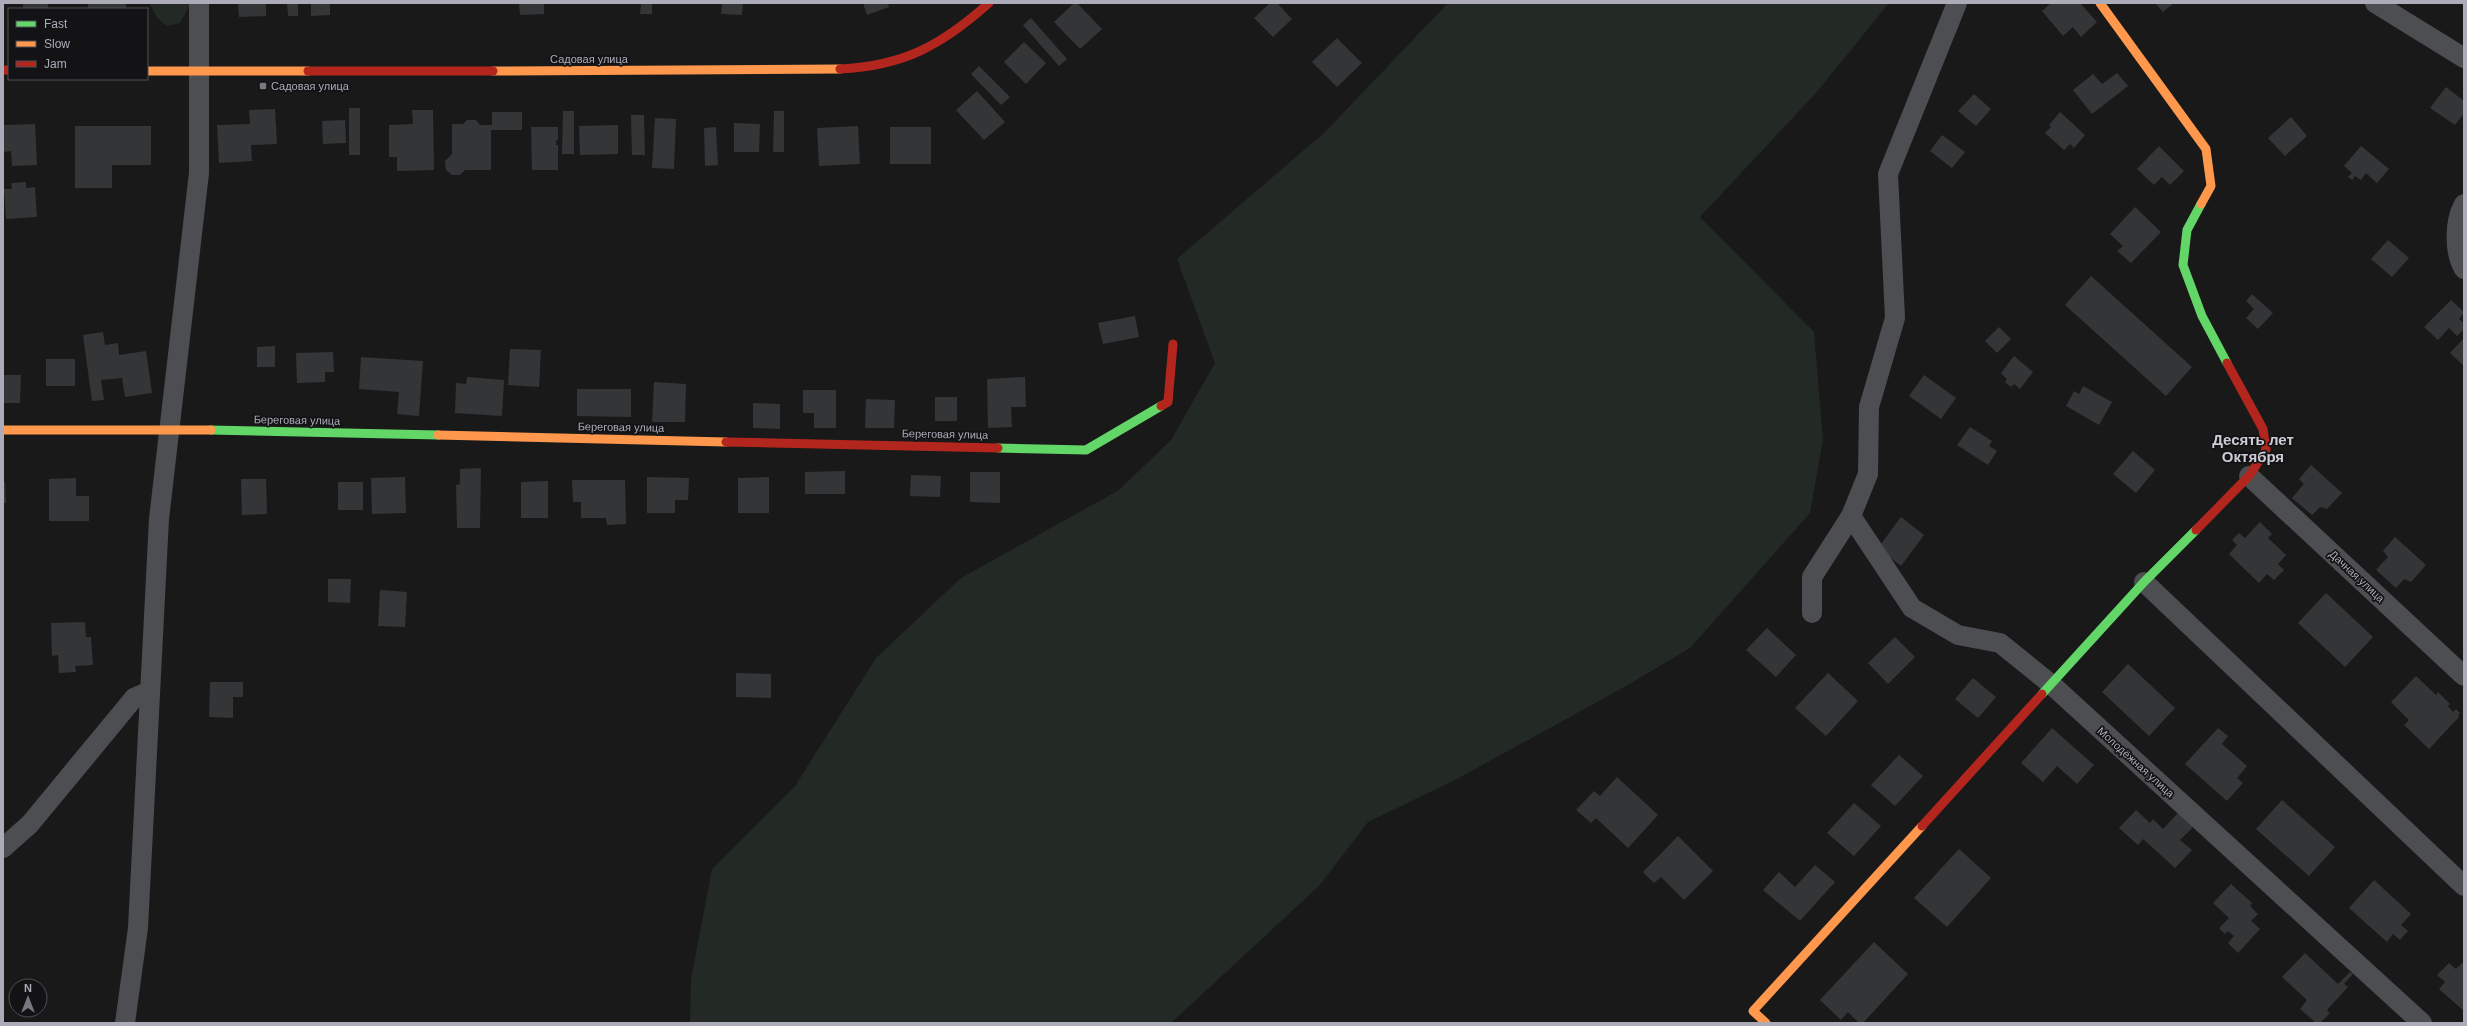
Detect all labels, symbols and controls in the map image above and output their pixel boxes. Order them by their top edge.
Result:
legend [8,8,148,80]
text: Fast [44,17,68,31]
text: Slow [44,37,70,51]
street label: Садовая улица [550,53,629,65]
text: Jam [44,57,67,71]
place label: Садовая улица [271,80,350,92]
marker: Садовая улица [258,81,268,91]
street label: Береговая улица [254,413,341,427]
street label: Береговая улица [578,420,665,434]
street label: Береговая улица [902,427,989,441]
district label: Десять лет Октября [2212,431,2294,465]
street label: Дачная улица [2327,548,2388,605]
street label: Молодёжная улица [2095,724,2177,800]
north arrow [8,978,48,1018]
text: N [24,982,32,994]

